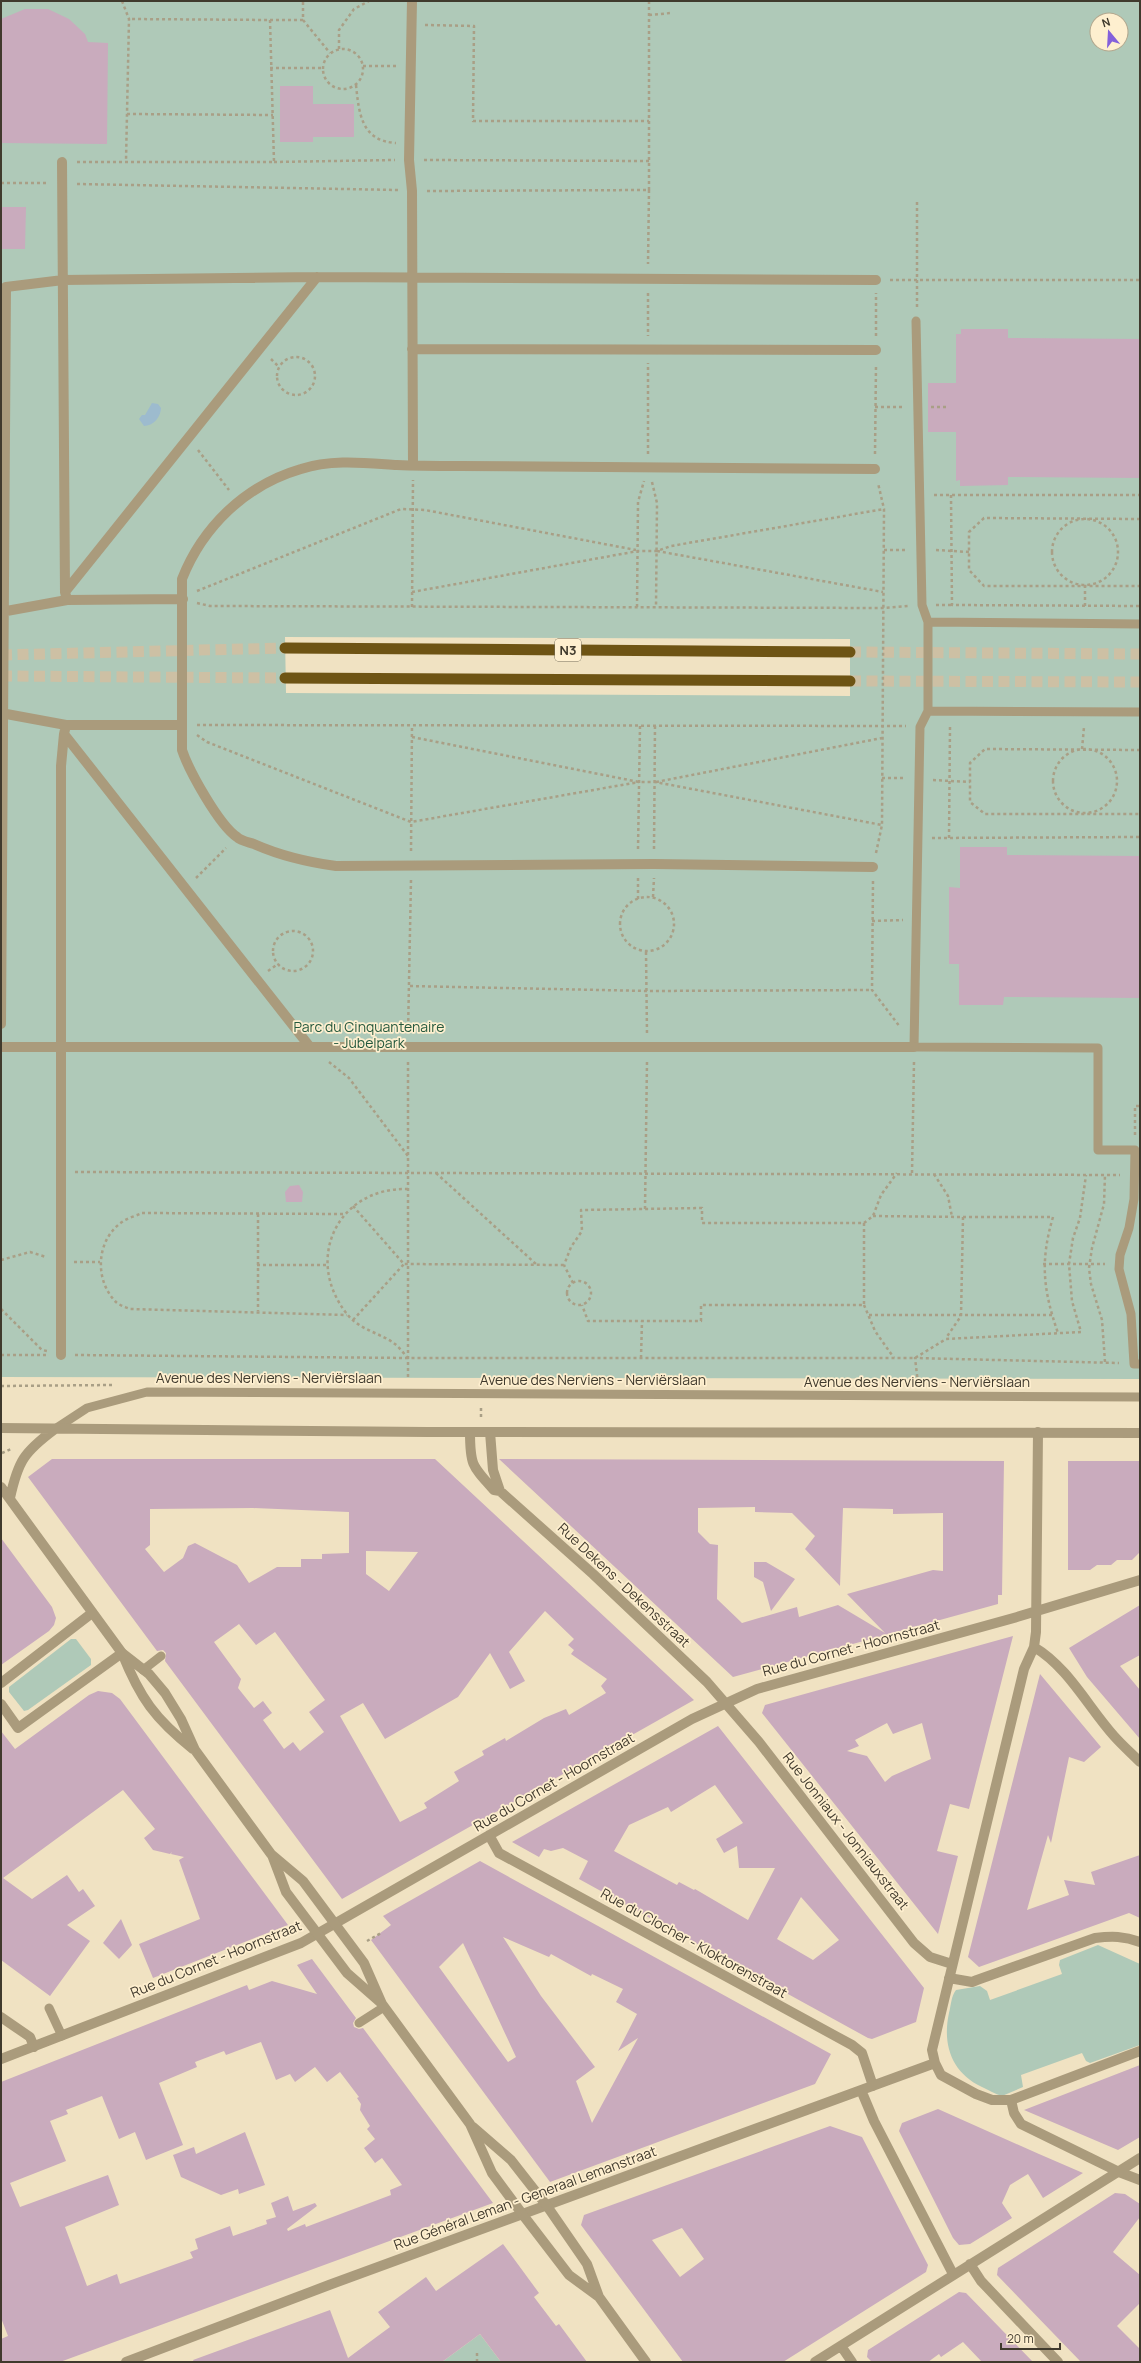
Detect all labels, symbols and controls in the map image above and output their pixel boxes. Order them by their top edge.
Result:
north arrow [1089,12,1129,52]
text: N [1100,14,1112,30]
road number: N3 [555,639,581,661]
park label: Parc du Cinquantenaire - Jubelpark [294,1017,444,1052]
street label: Avenue des Nerviens - Nerviërslaan [156,1368,382,1387]
street label: Avenue des Nerviens - Nerviërslaan [480,1370,706,1389]
street label: Avenue des Nerviens - Nerviërslaan [804,1372,1030,1391]
street label: Rue Dekens - Dekensstraat [554,1518,695,1651]
street label: Rue du Cornet - Hoornstraat [760,1615,942,1680]
street label: Rue du Cornet - Hoornstraat [470,1727,638,1836]
street label: Rue Jonniaux - Jonniauxstraat [779,1748,914,1914]
street label: Rue du Clocher - Kloktorenstraat [598,1883,791,2002]
street label: Rue du Cornet - Hoornstraat [127,1915,304,2002]
street label: Rue Général Leman - Generaal Lemanstraat [391,2141,659,2254]
scale bar [1001,2325,1060,2351]
text: 20 m [1007,2330,1034,2347]

